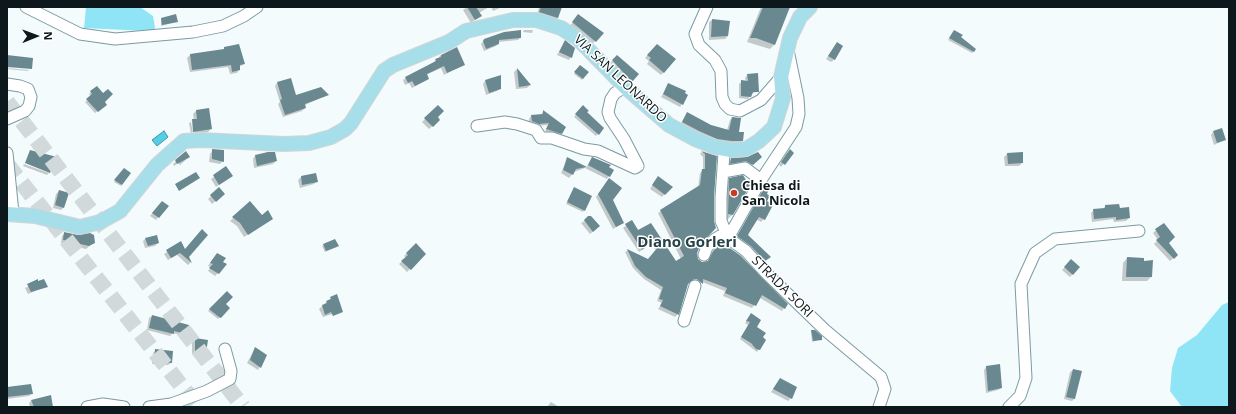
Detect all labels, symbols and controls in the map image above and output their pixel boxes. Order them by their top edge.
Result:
north arrow [16,16,56,56]
text: N [41,31,56,40]
street label: VIA SAN LEONARDO [570,32,670,126]
place label: Chiesa di San Nicola [742,178,810,209]
marker: Chiesa di San Nicola [729,188,739,198]
district label: Diano Gorleri [637,234,737,252]
street label: STRADA SORI [748,253,816,321]

